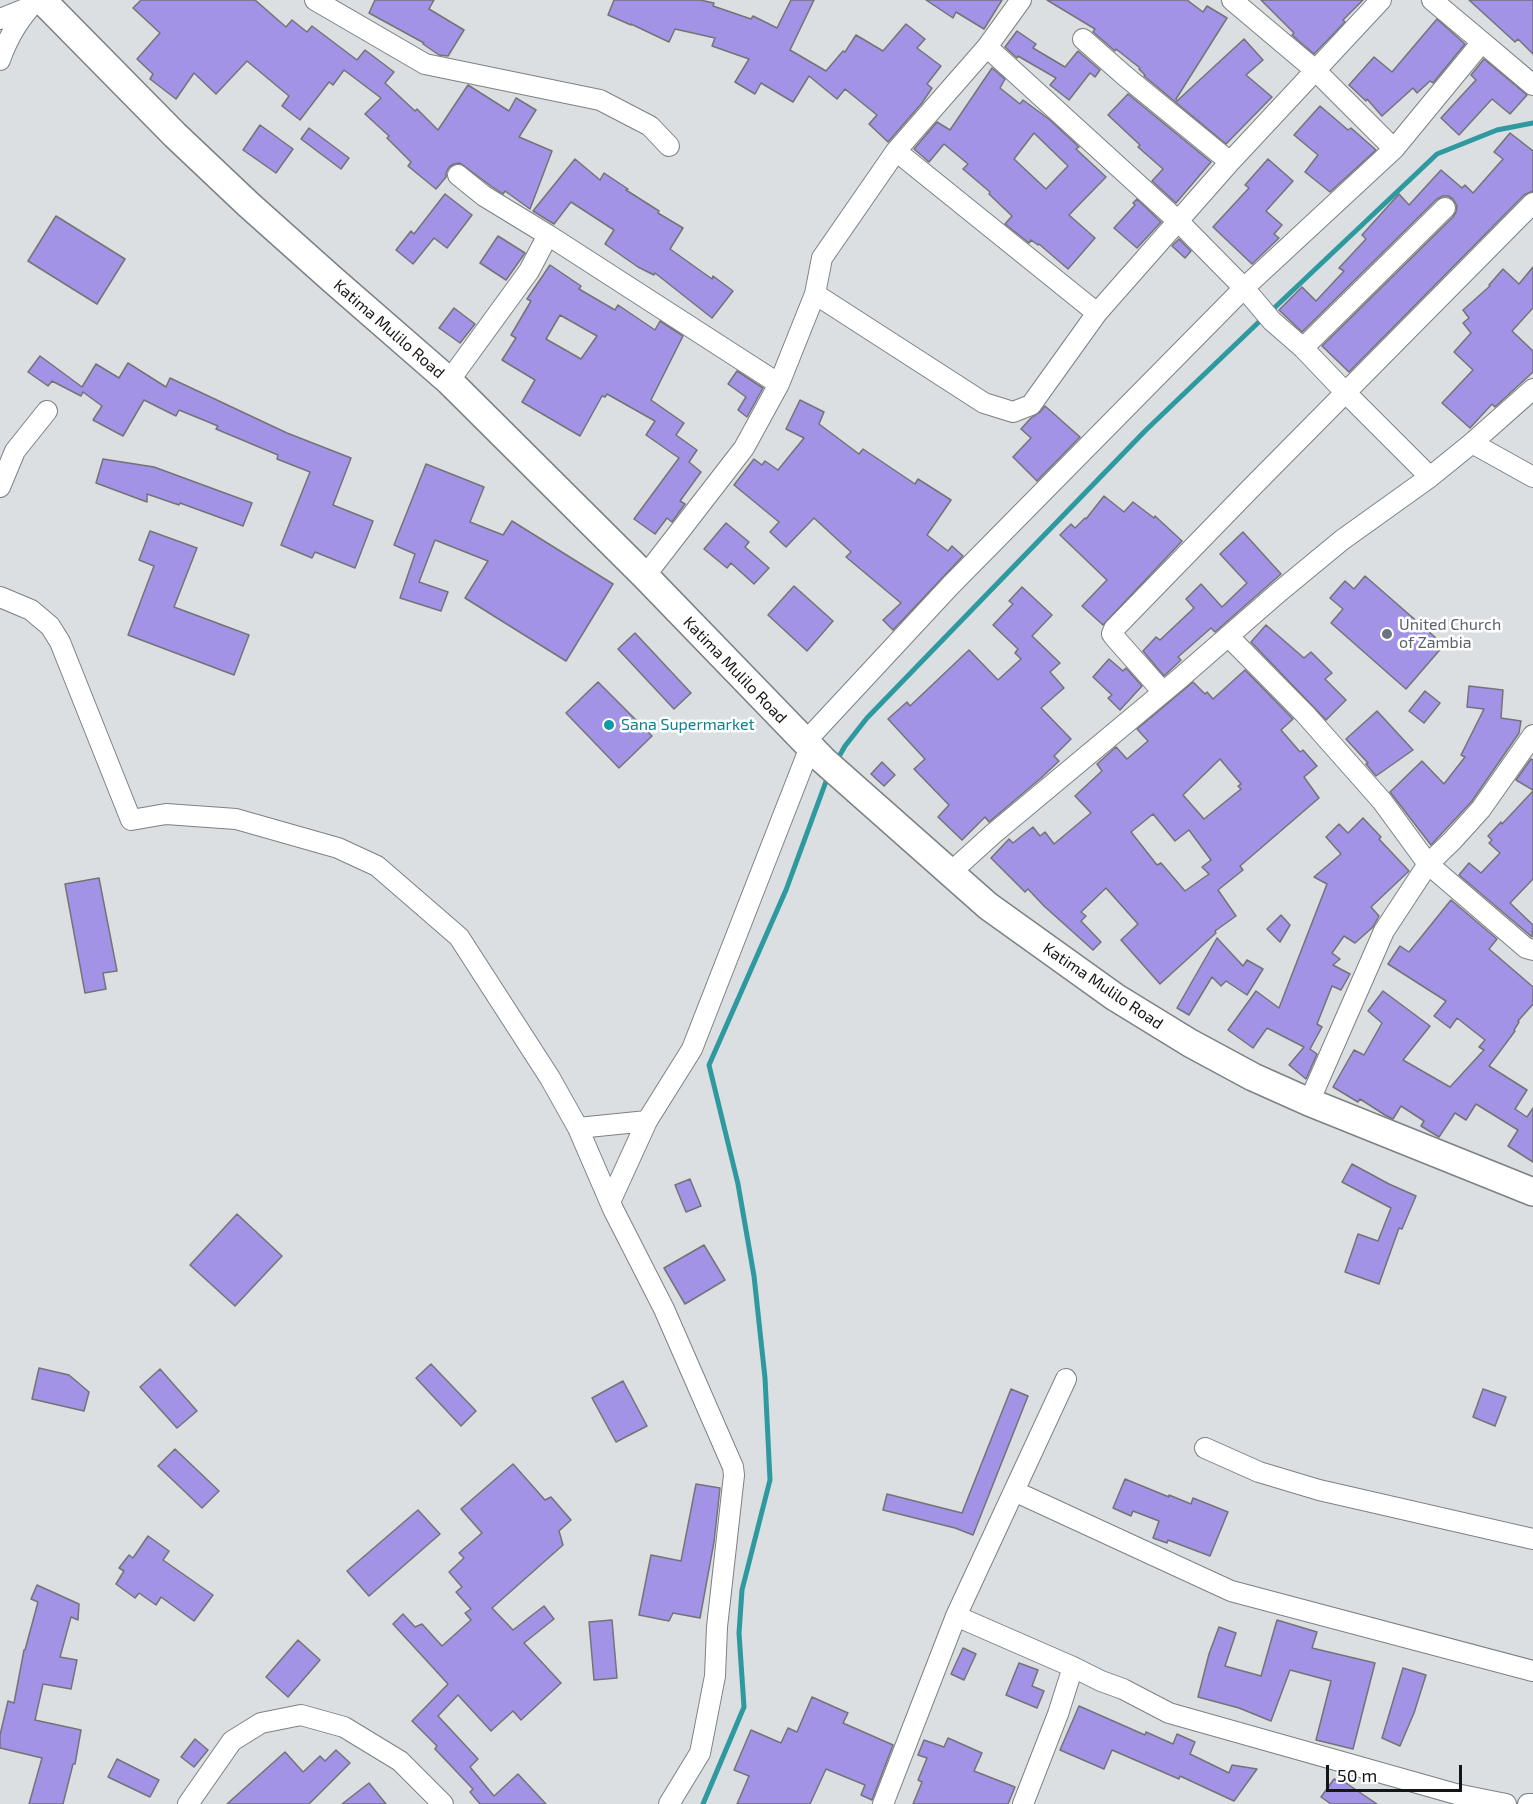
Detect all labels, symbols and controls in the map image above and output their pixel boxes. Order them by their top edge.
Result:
street label: Katima Mulilo Road [330,276,448,382]
street label: Katima Mulilo Road [679,613,791,727]
place label: United Church of Zambia [1399,615,1501,653]
marker: United Church of Zambia [1380,627,1394,641]
place label: Sana Supermarket [621,715,755,735]
marker: Sana Supermarket [602,718,616,732]
street label: Katima Mulilo Road [1039,939,1167,1033]
scale bar [1329,1753,1466,1791]
text: 50 m [1337,1764,1377,1786]

